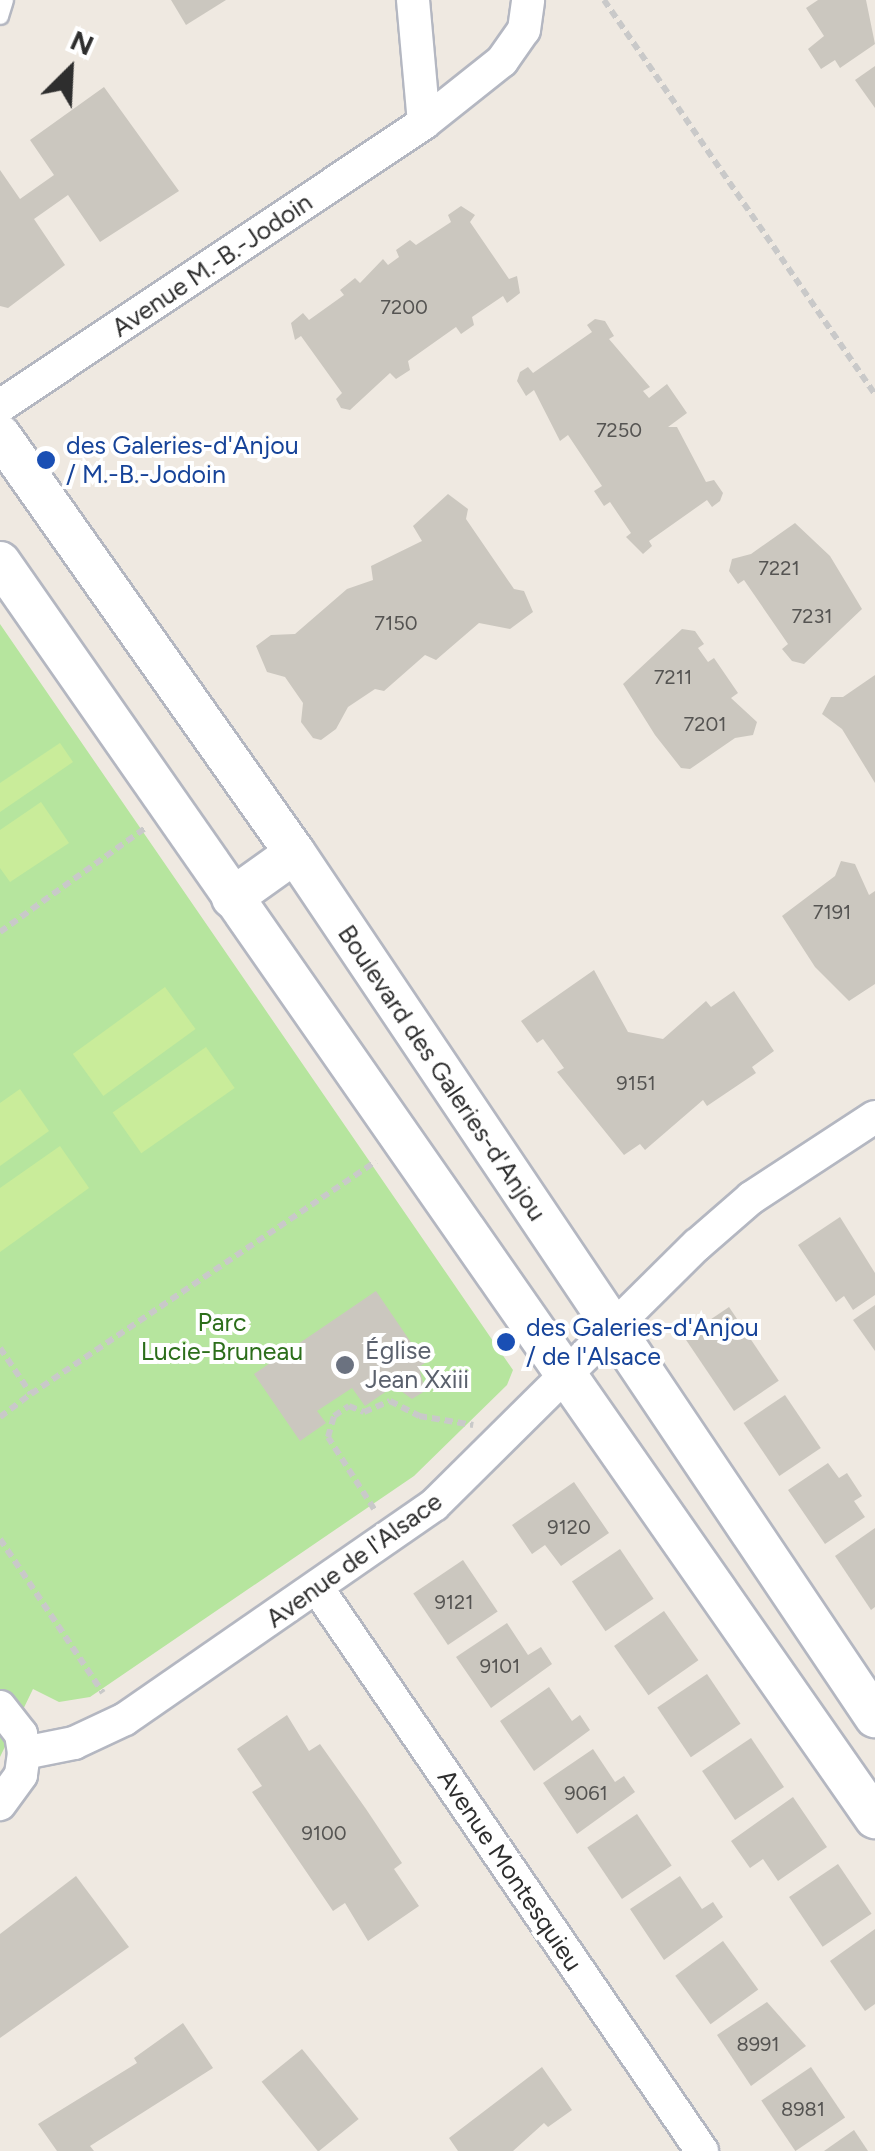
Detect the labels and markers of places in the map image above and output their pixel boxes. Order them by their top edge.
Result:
place label: des Galeries-d'Anjou / M.-B.-Jodoin [66,431,299,490]
marker: des Galeries-d'Anjou / M.-B.-Jodoin [35,449,57,471]
place label: des Galeries-d'Anjou / de l'Alsace [526,1313,759,1372]
marker: des Galeries-d'Anjou / de l'Alsace [495,1331,517,1353]
place label: Église Jean Xxiii [365,1336,469,1395]
marker: Église Jean Xxiii [334,1354,356,1376]

